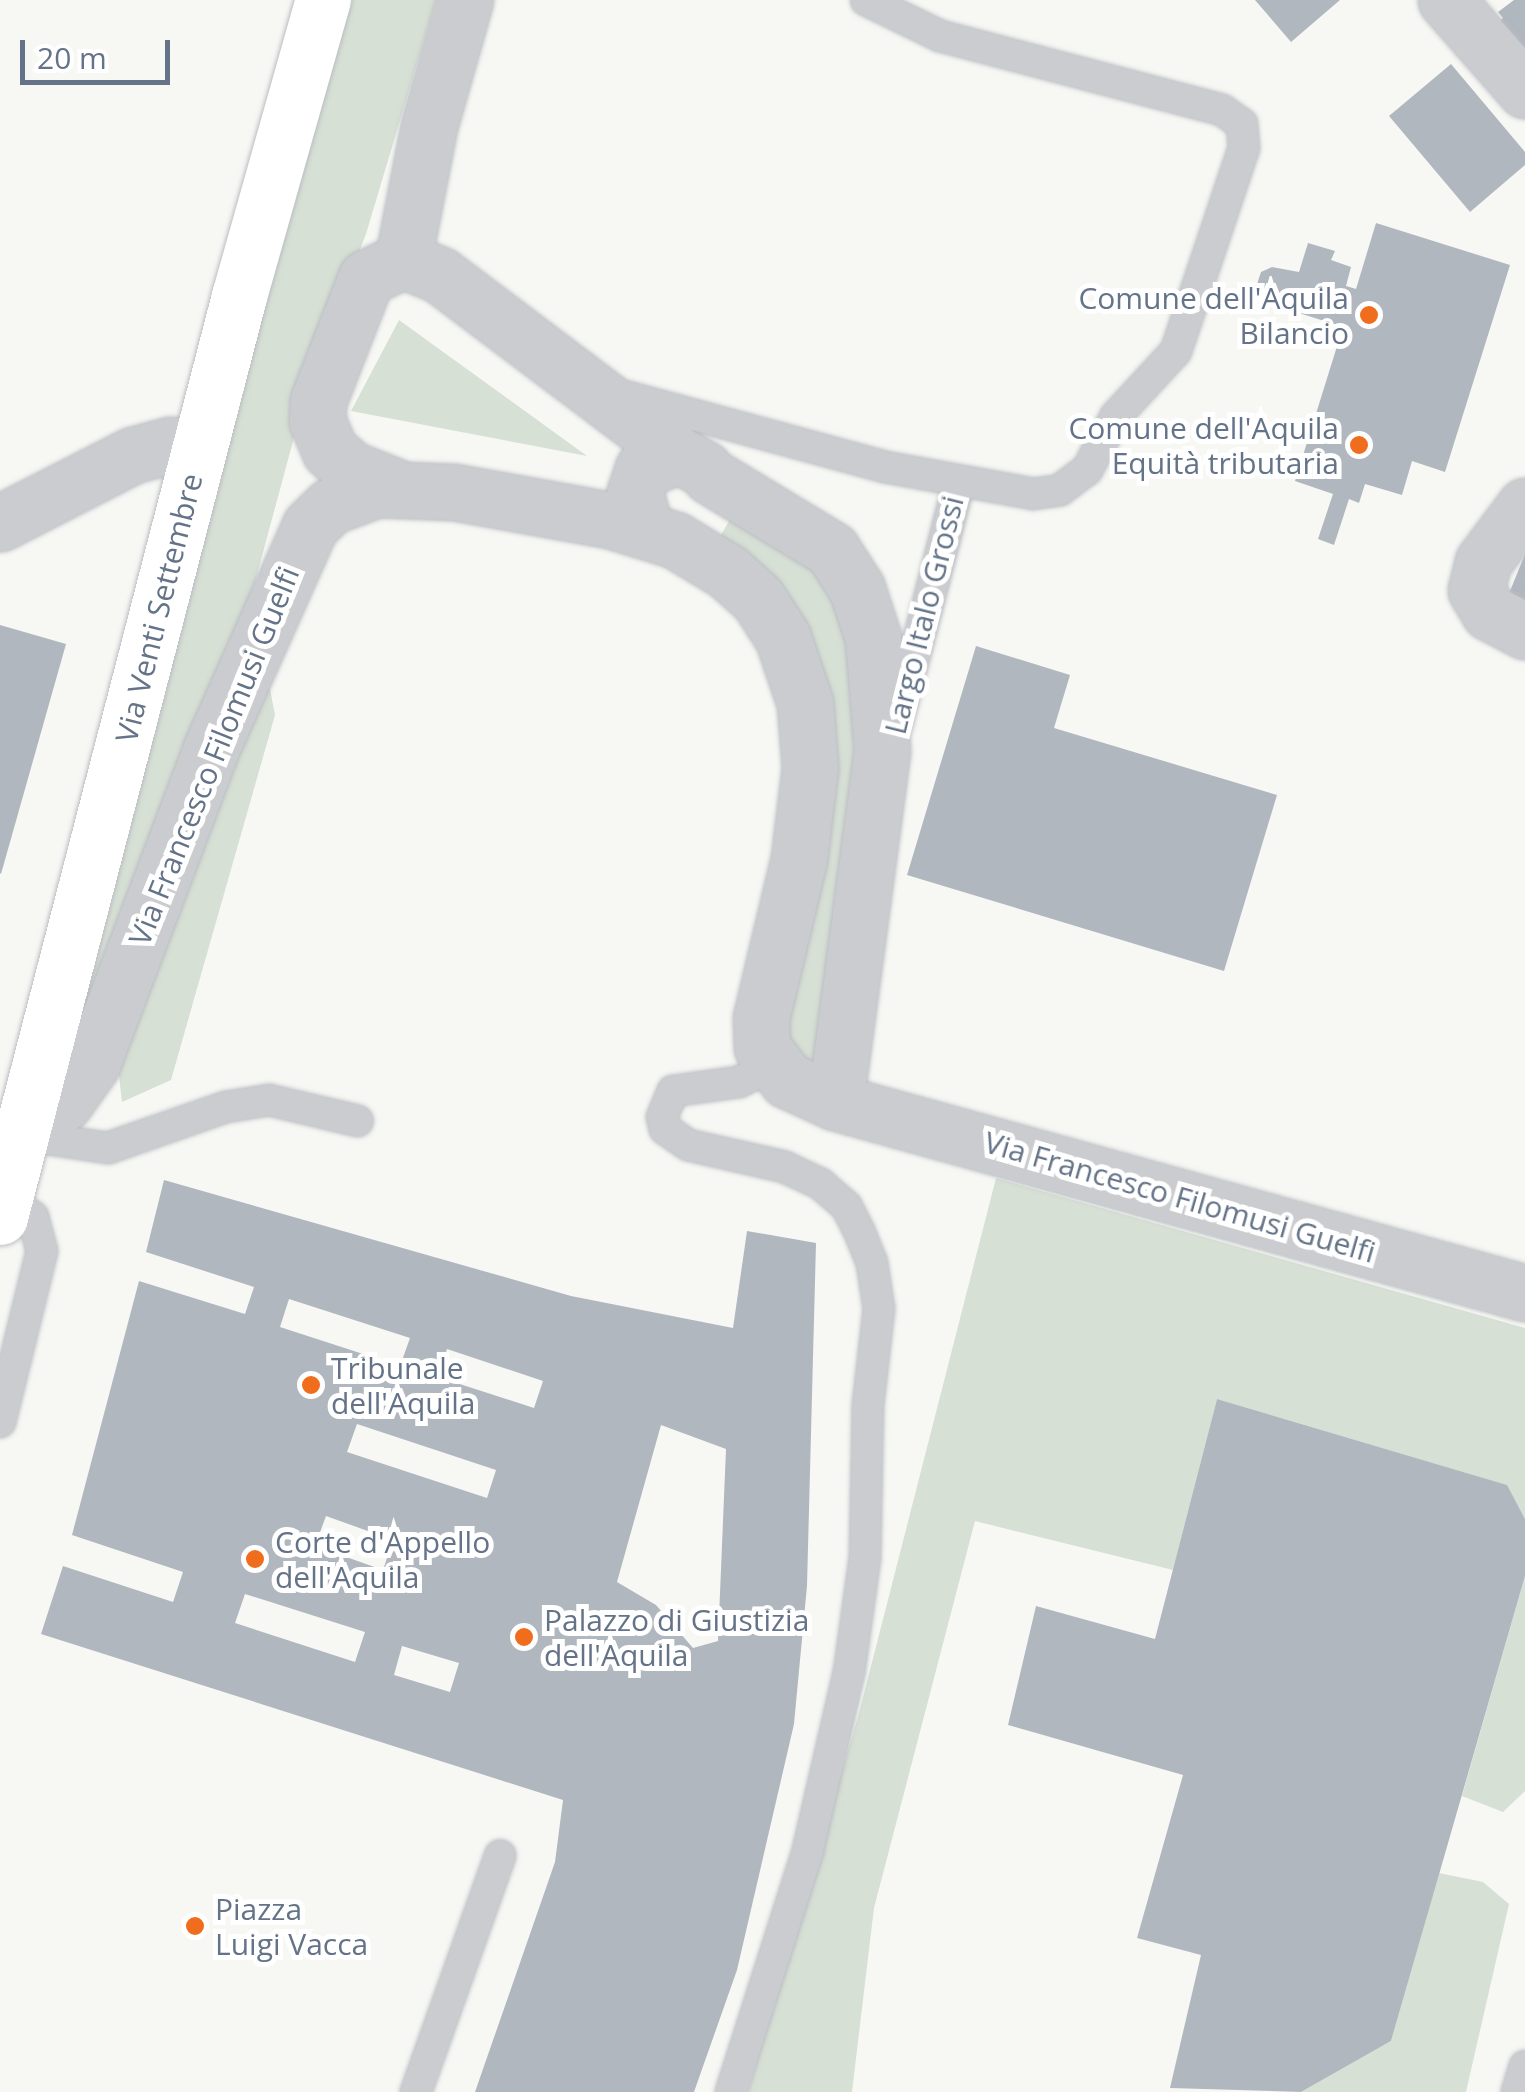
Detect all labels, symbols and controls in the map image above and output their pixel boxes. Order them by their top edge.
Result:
scale bar [25,20,175,82]
text: 20 m [37,37,107,78]
place label: Comune dell'Aquila Bilancio [1078,280,1349,350]
marker: Comune dell'Aquila Bilancio [1358,304,1380,326]
place label: Comune dell'Aquila Equità tributaria [1068,410,1339,480]
marker: Comune dell'Aquila Equità tributaria [1348,434,1370,456]
street label: Via Venti Settembre [108,470,210,746]
street label: Largo Italo Grossi [877,492,971,738]
street label: Via Francesco Filomusi Guelfi [121,561,307,951]
street label: Via Francesco Filomusi Guelfi [980,1124,1380,1270]
place label: Tribunale dell'Aquila [331,1350,475,1420]
marker: Tribunale dell'Aquila [300,1374,322,1396]
place label: Corte d'Appello dell'Aquila [275,1524,490,1594]
marker: Corte d'Appello dell'Aquila [244,1548,266,1570]
place label: Palazzo di Giustizia dell'Aquila [544,1602,809,1672]
marker: Palazzo di Giustizia dell'Aquila [513,1626,535,1648]
place label: Piazza Luigi Vacca [215,1891,368,1962]
marker: Piazza Luigi Vacca [184,1915,206,1937]

